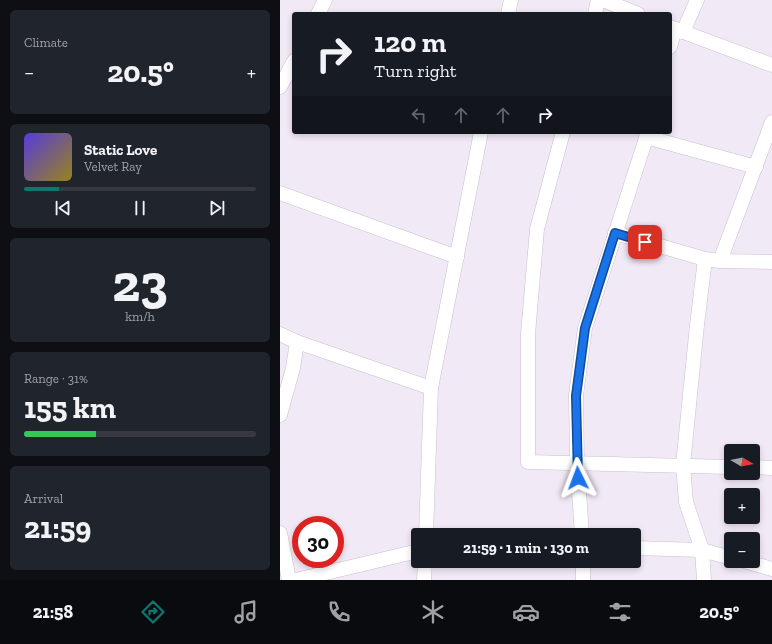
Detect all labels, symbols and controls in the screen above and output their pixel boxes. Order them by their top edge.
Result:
text: 120 m [374,26,446,59]
icon: right [308,28,360,80]
text: Climate [24,35,68,50]
text: 20.5° [107,54,174,90]
text: − [24,59,34,86]
text: + [247,59,256,86]
text: Turn right [374,60,456,82]
icon: left [408,104,430,126]
icon: ahead [450,104,472,126]
icon: ahead [492,104,514,126]
icon: right [534,104,556,126]
text: Static Love [84,141,157,159]
text: Velvet Ray [84,159,142,174]
icon: previous [52,197,74,219]
icon: pause [129,197,151,219]
icon: next [206,197,228,219]
pin [628,225,662,259]
icon: arrive [634,231,656,253]
text: 23 [112,252,168,314]
text: km/h [125,309,155,324]
text: Range · 31% [24,371,88,386]
text: 155 km [24,390,116,426]
north arrow [724,444,760,480]
map controls [724,444,760,568]
position arrow [557,457,599,499]
button: + [724,488,760,524]
text: Arrival [24,491,63,506]
text: 21:59 [24,510,91,546]
speed limit sign: 30 [292,516,344,568]
button: − [724,532,760,568]
text: 21:59 · 1 min · 130 m [463,539,589,557]
icon: directions [139,598,167,626]
icon: music [232,598,260,626]
icon: phone [325,598,353,626]
icon: climate [419,598,447,626]
icon: car [512,598,540,626]
icon: filters [606,598,634,626]
text: 21:58 [33,601,73,623]
text: 20.5° [699,601,739,623]

